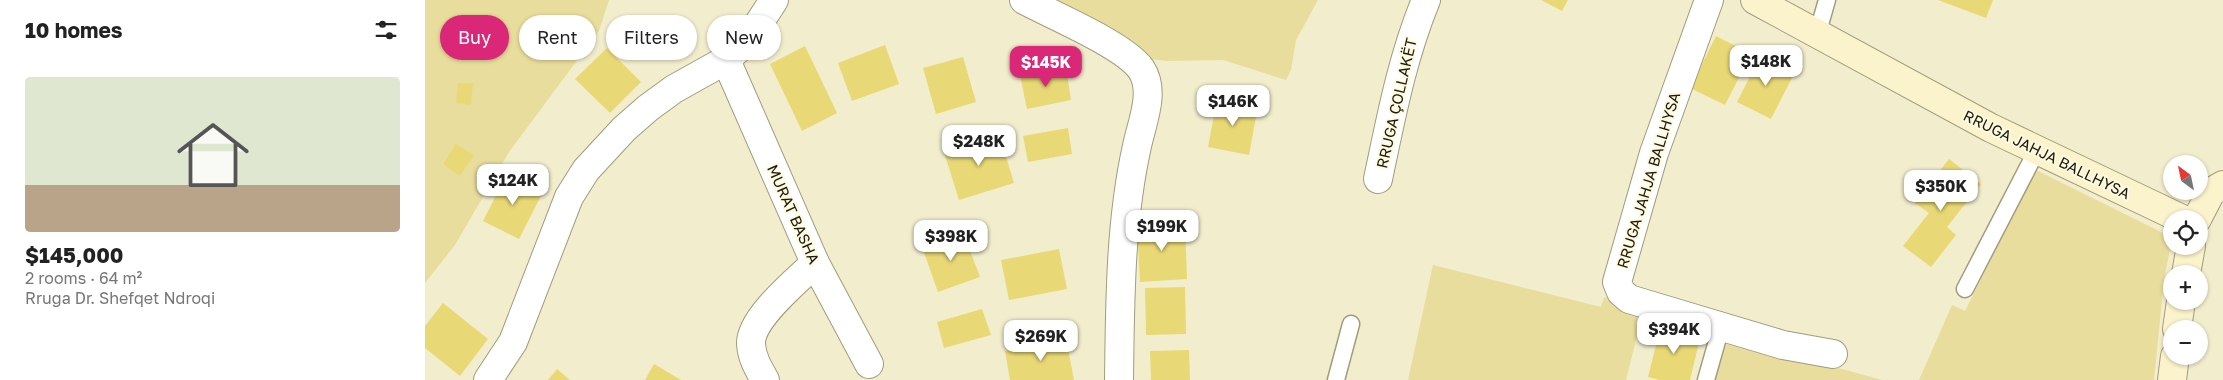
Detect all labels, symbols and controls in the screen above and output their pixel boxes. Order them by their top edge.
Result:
chip: Buy [440,15,509,60]
chip: Rent [519,15,596,60]
chip: Filters [606,15,697,60]
chip: New [707,15,781,60]
icon: filters [372,16,400,44]
text: 10 homes [25,17,123,43]
street label: RRUGA ÇOLLAKËT [1372,36,1420,170]
pin: $148K [1731,44,1801,87]
pin: $145K [1011,46,1081,88]
text: $148K [1741,51,1791,71]
text: $145K [1021,52,1071,72]
pin: $146K [1198,84,1268,127]
street label: RRUGA JAHJA BALLHYSA [1613,90,1683,270]
text: $146K [1208,91,1258,111]
street label: RRUGA JAHJA BALLHYSA [1961,106,2133,202]
icon: home [168,110,258,200]
pin: $248K [944,124,1014,167]
text: $248K [953,131,1005,151]
north arrow [2163,155,2207,200]
map controls [2163,155,2208,365]
street label: MURAT BASHA [764,162,824,266]
pin: $124K [478,164,548,206]
text: $124K [488,170,538,190]
pin: $350K [1906,170,1976,212]
text: $350K [1915,176,1967,196]
pin: $199K [1127,210,1197,252]
button: locate [2163,210,2208,255]
text: $199K [1137,216,1187,236]
pin: $398K [916,220,986,262]
text: $398K [925,226,977,246]
text: $145,000 [25,242,124,268]
button: + [2163,265,2208,310]
text: 2 rooms · 64 m² [25,268,142,288]
text: Rruga Dr. Shefqet Ndroqi [25,288,215,308]
pin: $394K [1639,312,1709,355]
text: $394K [1648,319,1700,339]
pin: $269K [1006,320,1076,362]
button: − [2163,320,2208,365]
text: $269K [1015,326,1067,346]

